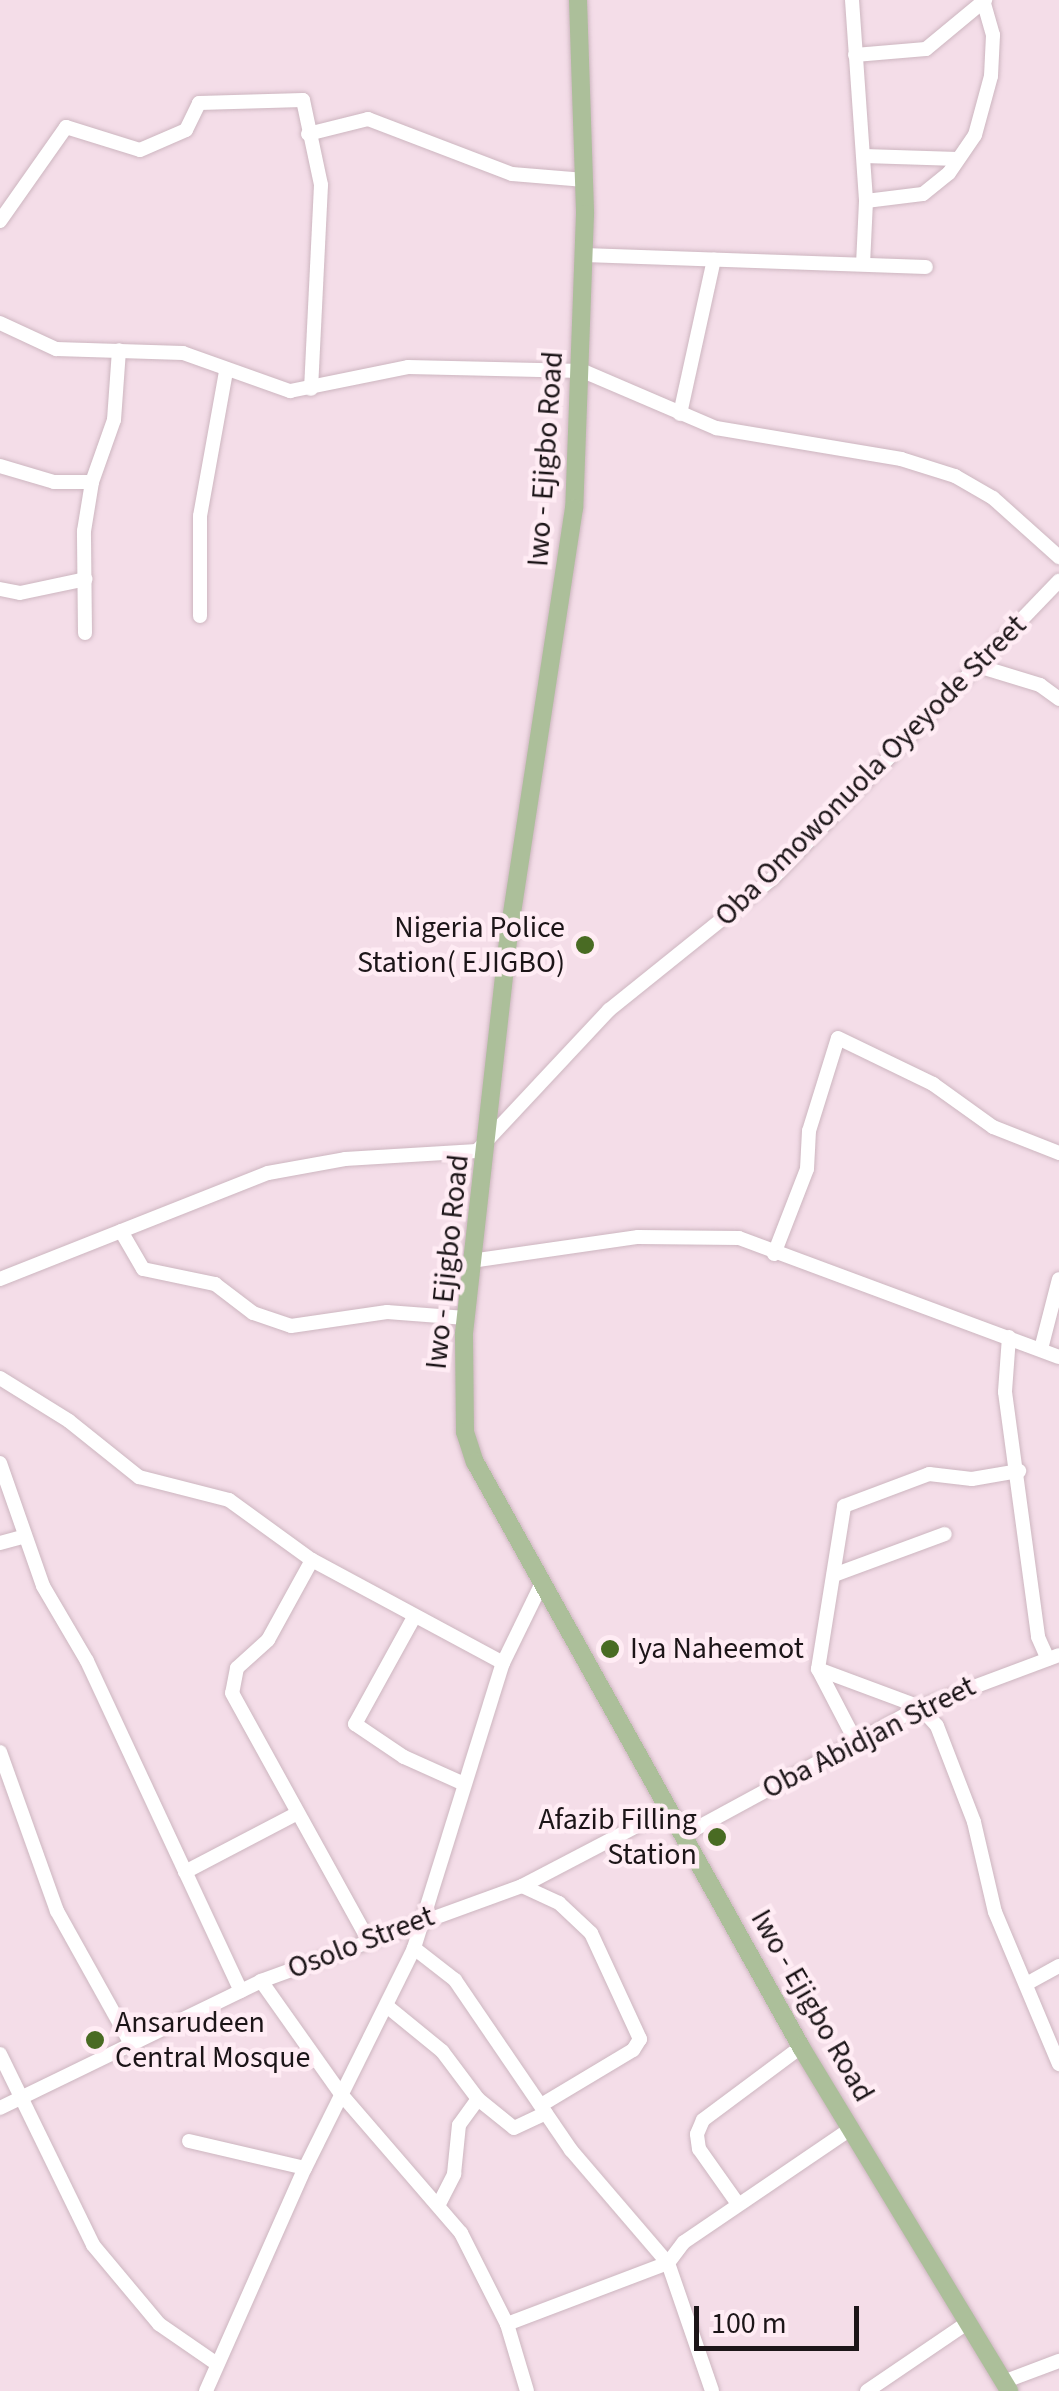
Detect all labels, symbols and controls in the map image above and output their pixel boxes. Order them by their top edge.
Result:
street label: Iwo - Ejigbo Road [521,350,571,568]
street label: Oba Omowonuola Oyeyode Street [708,608,1034,934]
place label: Nigeria Police Station( EJIGBO) [357,910,565,980]
marker: Nigeria Police Station( EJIGBO) [574,934,596,956]
street label: Iwo - Ejigbo Road [419,1153,477,1371]
place label: Iya Naheemot [630,1631,804,1667]
marker: Iya Naheemot [599,1638,621,1660]
street label: Oba Abidjan Street [756,1669,982,1807]
place label: Afazib Filling Station [539,1802,697,1872]
marker: Afazib Filling Station [706,1826,728,1848]
street label: Osolo Street [283,1899,439,1987]
street label: Iwo - Ejigbo Road [742,1904,882,2108]
place label: Ansarudeen Central Mosque [115,2005,310,2076]
marker: Ansarudeen Central Mosque [84,2029,106,2051]
scale bar [699,2286,864,2348]
text: 100 m [711,2302,787,2345]

